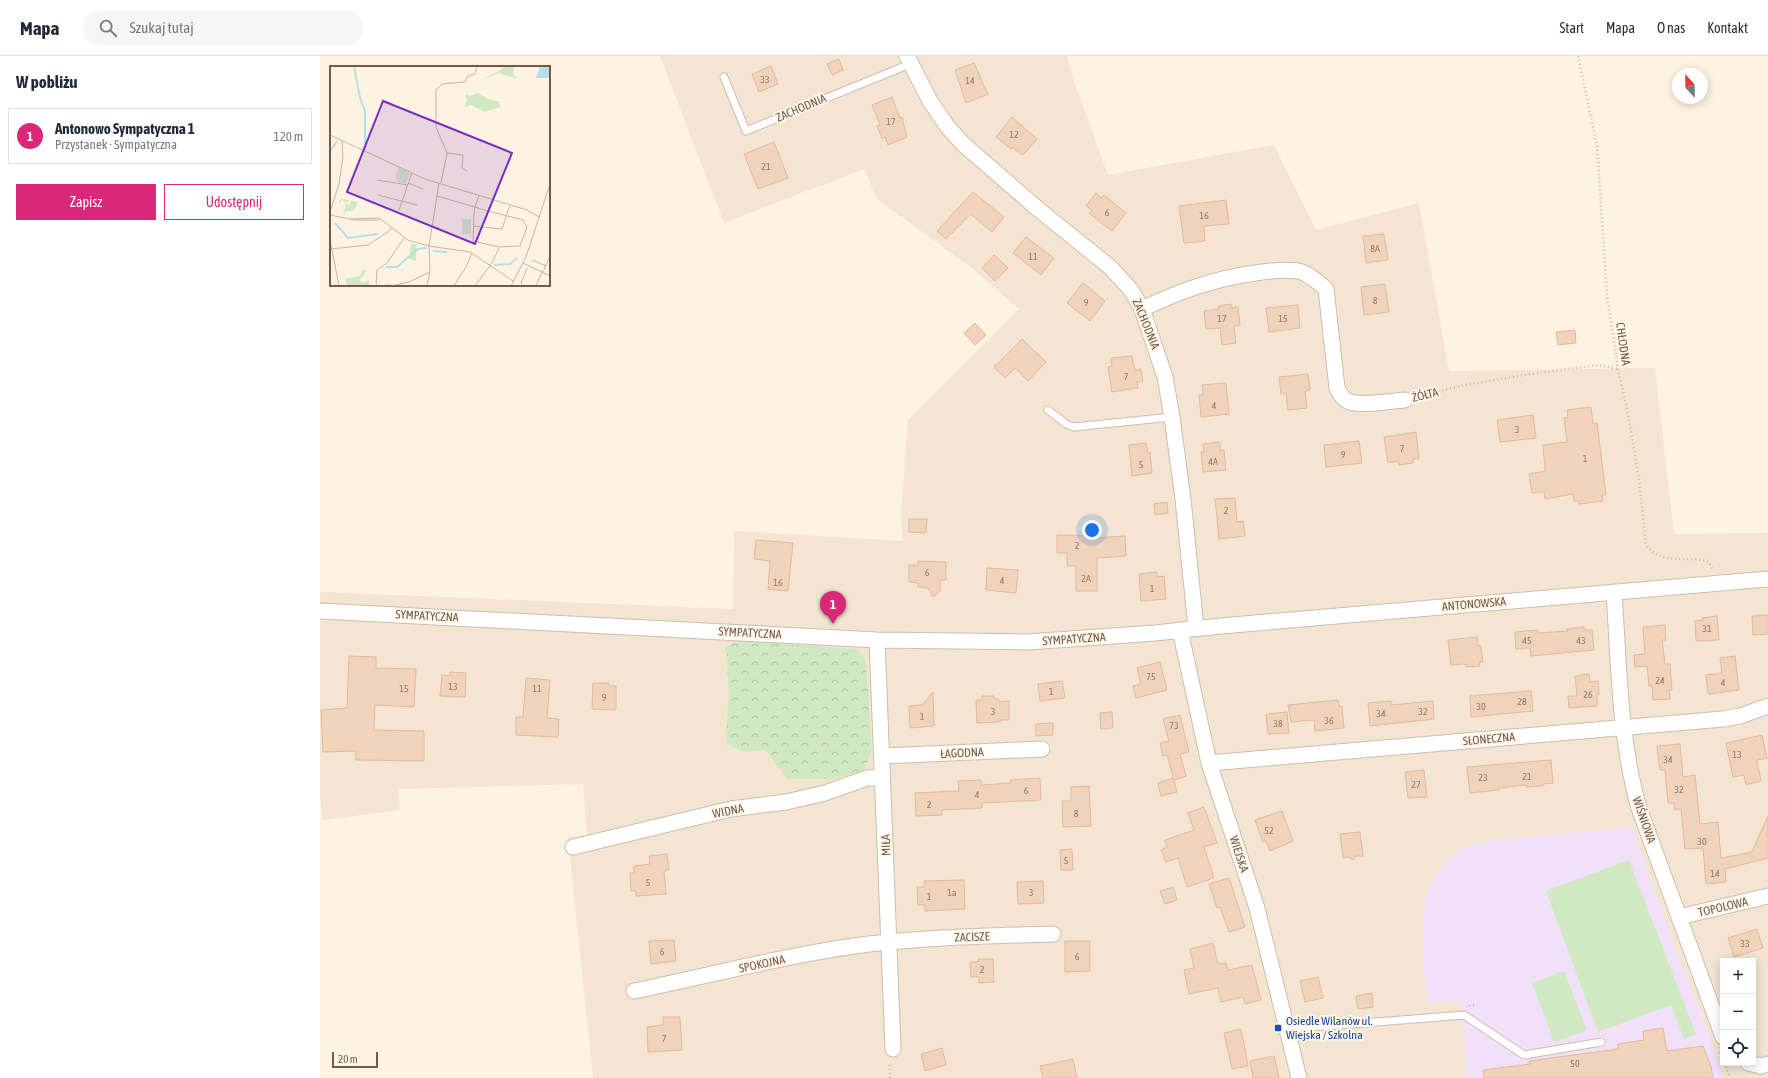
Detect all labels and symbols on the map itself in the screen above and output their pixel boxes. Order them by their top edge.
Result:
inset map [330,66,550,286]
north arrow [1672,68,1708,104]
house number: 33 [760,74,770,85]
house number: 14 [965,75,975,86]
street label: ZACHODNIA [774,91,828,125]
house number: 17 [886,116,896,127]
house number: 12 [1009,129,1019,140]
house number: 21 [761,161,771,172]
house number: 6 [1105,207,1110,218]
house number: 16 [1199,210,1209,221]
house number: 8A [1370,243,1380,254]
house number: 11 [1028,251,1038,262]
house number: 8 [1373,295,1378,306]
house number: 9 [1084,297,1089,308]
street label: ZACHODNIA [1130,297,1163,351]
house number: 17 [1217,313,1227,324]
house number: 15 [1278,313,1288,324]
street label: CHŁODNA [1613,322,1633,367]
house number: 7 [1124,371,1129,382]
street label: ŻÓŁTA [1410,385,1440,405]
house number: 4 [1212,400,1217,411]
house number: 3 [1515,424,1520,435]
house number: 7 [1400,443,1405,454]
house number: 9 [1341,449,1346,460]
house number: 1 [1583,453,1588,464]
house number: 4A [1208,456,1218,467]
house number: 5 [1139,459,1144,470]
house number: 2 [1224,505,1229,516]
your location [1082,520,1102,540]
house number: 2 [1075,540,1080,551]
house number: 6 [925,567,930,578]
house number: 2A [1081,573,1091,584]
house number: 4 [1000,575,1005,586]
house number: 16 [773,577,783,588]
house number: 1 [1150,583,1155,594]
pin: 1 [820,591,846,624]
street label: ANTONOWSKA [1441,594,1507,614]
street label: SYMPATYCZNA [395,607,459,625]
house number: 31 [1702,623,1712,634]
street label: SYMPATYCZNA [718,624,782,642]
street label: SYMPATYCZNA [1042,630,1106,648]
house number: 45 [1522,635,1532,646]
house number: 43 [1576,635,1586,646]
house number: 75 [1146,671,1156,682]
house number: 24 [1655,675,1665,686]
house number: 4 [1721,677,1726,688]
house number: 13 [448,681,458,692]
house number: 15 [399,683,409,694]
house number: 11 [532,683,542,694]
house number: 1 [1049,686,1054,697]
house number: 26 [1583,689,1593,700]
house number: 9 [602,692,607,703]
house number: 28 [1517,696,1527,707]
house number: 30 [1476,701,1486,712]
house number: 3 [991,706,996,717]
house number: 32 [1418,706,1428,717]
house number: 34 [1376,708,1386,719]
house number: 1 [920,711,925,722]
house number: 36 [1324,715,1334,726]
house number: 38 [1273,718,1283,729]
house number: 73 [1169,720,1179,731]
street label: SŁONECZNA [1462,730,1516,748]
street label: ŁAGODNA [940,745,984,761]
house number: 13 [1732,749,1742,760]
house number: 34 [1663,754,1673,765]
house number: 21 [1522,771,1532,782]
house number: 23 [1478,772,1488,783]
house number: 27 [1411,779,1421,790]
house number: 32 [1674,784,1684,795]
house number: 6 [1024,785,1029,796]
house number: 4 [975,789,980,800]
street label: WIŚNIOWA [1630,795,1658,845]
house number: 2 [927,799,932,810]
street label: WIDNA [711,801,745,821]
house number: 8 [1074,808,1079,819]
house number: 52 [1264,825,1274,836]
street label: MIŁA [879,834,893,856]
street label: WIEJSKA [1227,834,1251,874]
house number: 30 [1697,836,1707,847]
house number: 5 [1064,855,1069,866]
house number: 14 [1710,868,1720,879]
house number: 5 [646,877,651,888]
house number: 1a [947,887,957,898]
house number: 3 [1029,887,1034,898]
house number: 1 [927,891,932,902]
street label: TOPOLOWA [1697,894,1749,920]
street label: ZACISZE [954,929,990,945]
house number: 33 [1740,938,1750,949]
house number: 6 [660,946,665,957]
house number: 6 [1075,951,1080,962]
street label: SPOKOJNA [738,952,787,976]
house number: 2 [980,964,985,975]
place label: Osiedle Wilanów ul. Wiejska / Szkolna [1286,1014,1373,1042]
marker: Osiedle Wilanów ul. Wiejska / Szkolna [1273,1023,1283,1033]
house number: 7 [662,1033,667,1044]
scale bar [332,1050,378,1069]
house number: 50 [1570,1058,1580,1069]

